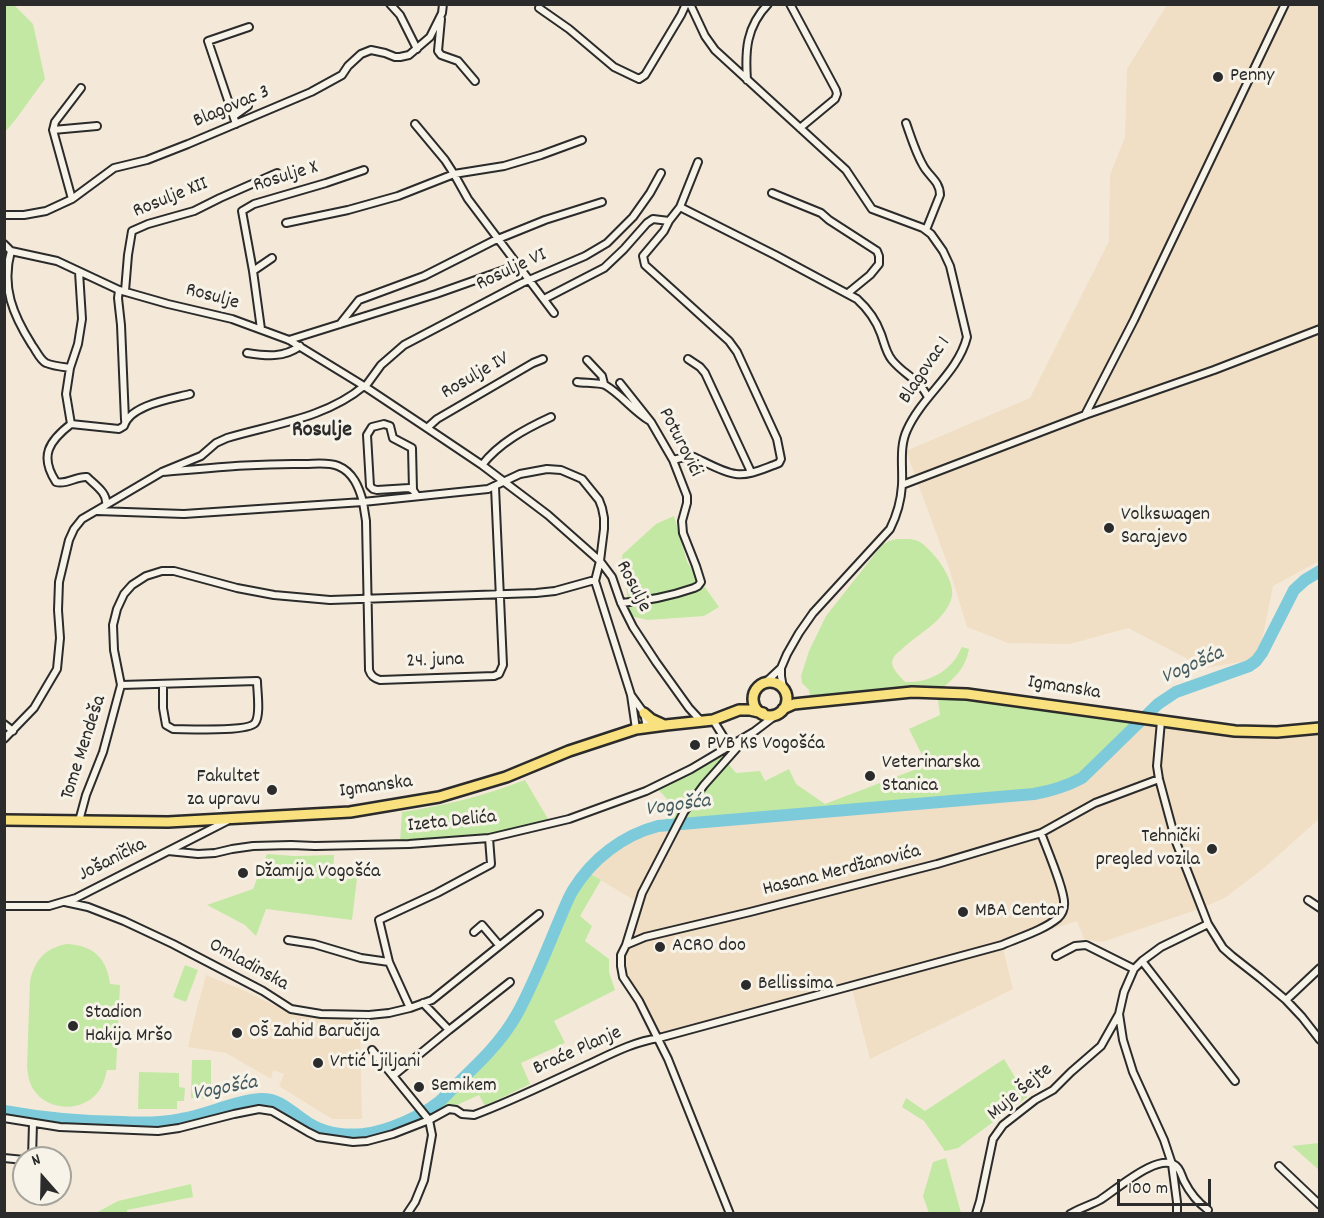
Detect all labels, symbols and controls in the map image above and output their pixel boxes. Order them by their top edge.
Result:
place label: Penny [1230,65,1274,89]
marker: Penny [1211,70,1225,84]
street label: Blagovac 3 [190,81,274,135]
street label: Rosulje X [251,157,321,199]
street label: Rosulje XII [130,173,212,225]
street label: Rosulje VI [473,244,551,298]
street label: Rosulje [183,279,241,317]
street label: Blagovac 1 [895,333,957,409]
street label: Rosulje IV [438,348,514,406]
street label: Poturovići [652,405,706,481]
district label: Rosulje [292,419,352,445]
place label: Volkswagen Sarajevo [1121,504,1210,551]
marker: Volkswagen Sarajevo [1102,521,1116,535]
street label: Rosulje [609,557,655,617]
water label: Vogošća [1158,642,1228,692]
street label: 24. juna [406,649,464,675]
street label: Igmanska [1026,671,1102,707]
street label: Tome Mendeša [57,693,113,803]
place label: PVB KS Vogošća [707,733,825,757]
marker: PVB KS Vogošća [688,738,702,752]
place label: Veterinarska Stanica [882,752,980,799]
place label: Fakultet za upravu [187,766,260,813]
marker: Veterinarska Stanica [863,769,877,783]
street label: Igmanska [338,771,414,805]
marker: Fakultet za upravu [265,783,279,797]
water label: Vogošća [644,790,712,824]
street label: Izeta Delića [407,806,497,840]
place label: Tehnički pregled vozila [1096,826,1200,873]
street label: Jošanička [75,834,151,888]
street label: Hasana Merdžanovića [761,841,923,903]
marker: Tehnički pregled vozila [1205,842,1219,856]
place label: Džamija Vogošća [255,861,380,885]
marker: Džamija Vogošća [236,866,250,880]
place label: MBA Centar [975,900,1064,924]
marker: MBA Centar [956,905,970,919]
street label: Omladinska [204,934,292,998]
place label: ACRO doo [672,935,746,959]
marker: ACRO doo [653,940,667,954]
place label: Bellissima [758,973,833,997]
marker: Bellissima [739,978,753,992]
place label: Stadion Hakija Mršo [85,1002,172,1049]
marker: Stadion Hakija Mršo [66,1019,80,1033]
place label: OŠ Zahid Baručija [249,1021,379,1045]
street label: Braće Planje [530,1022,626,1082]
marker: OŠ Zahid Baručija [230,1026,244,1040]
place label: Vrtić Ljiljani [330,1051,420,1075]
marker: Vrtić Ljiljani [311,1056,325,1070]
street label: Muje Šejte [984,1059,1058,1127]
water label: Vogošća [191,1071,259,1109]
place label: Semikem [431,1075,497,1099]
marker: Semikem [412,1080,426,1094]
north arrow [12,1146,72,1206]
text: N [29,1148,44,1173]
scale bar [1120,1167,1214,1205]
text: 100 m [1128,1177,1168,1202]

